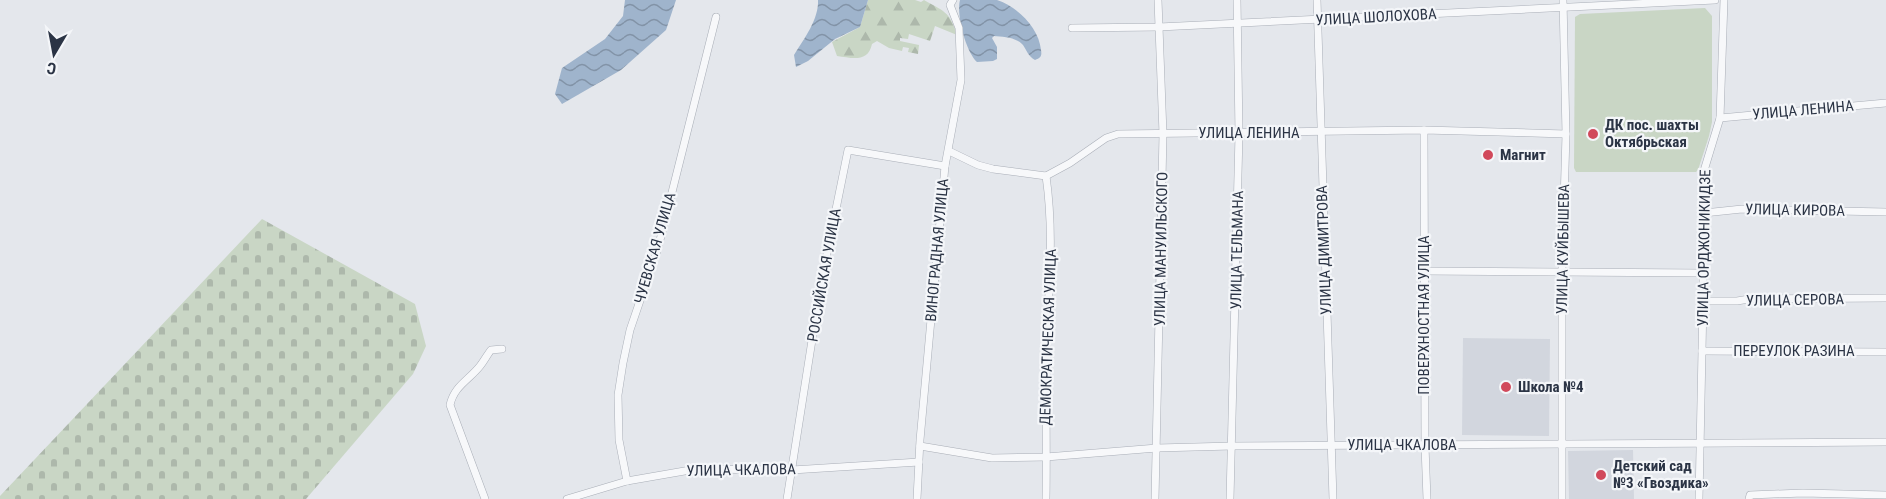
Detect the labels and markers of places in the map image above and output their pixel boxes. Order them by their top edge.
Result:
place label: ДК пос. шахты Октябрьская [1605,116,1699,151]
marker: ДК пос. шахты Октябрьская [1586,127,1600,141]
place label: Магнит [1500,146,1546,164]
marker: Магнит [1481,148,1495,162]
place label: Школа №4 [1518,378,1584,396]
marker: Школа №4 [1499,380,1513,394]
place label: Детский сад №3 «Гвоздика» [1613,457,1709,492]
marker: Детский сад №3 «Гвоздика» [1594,468,1608,482]

